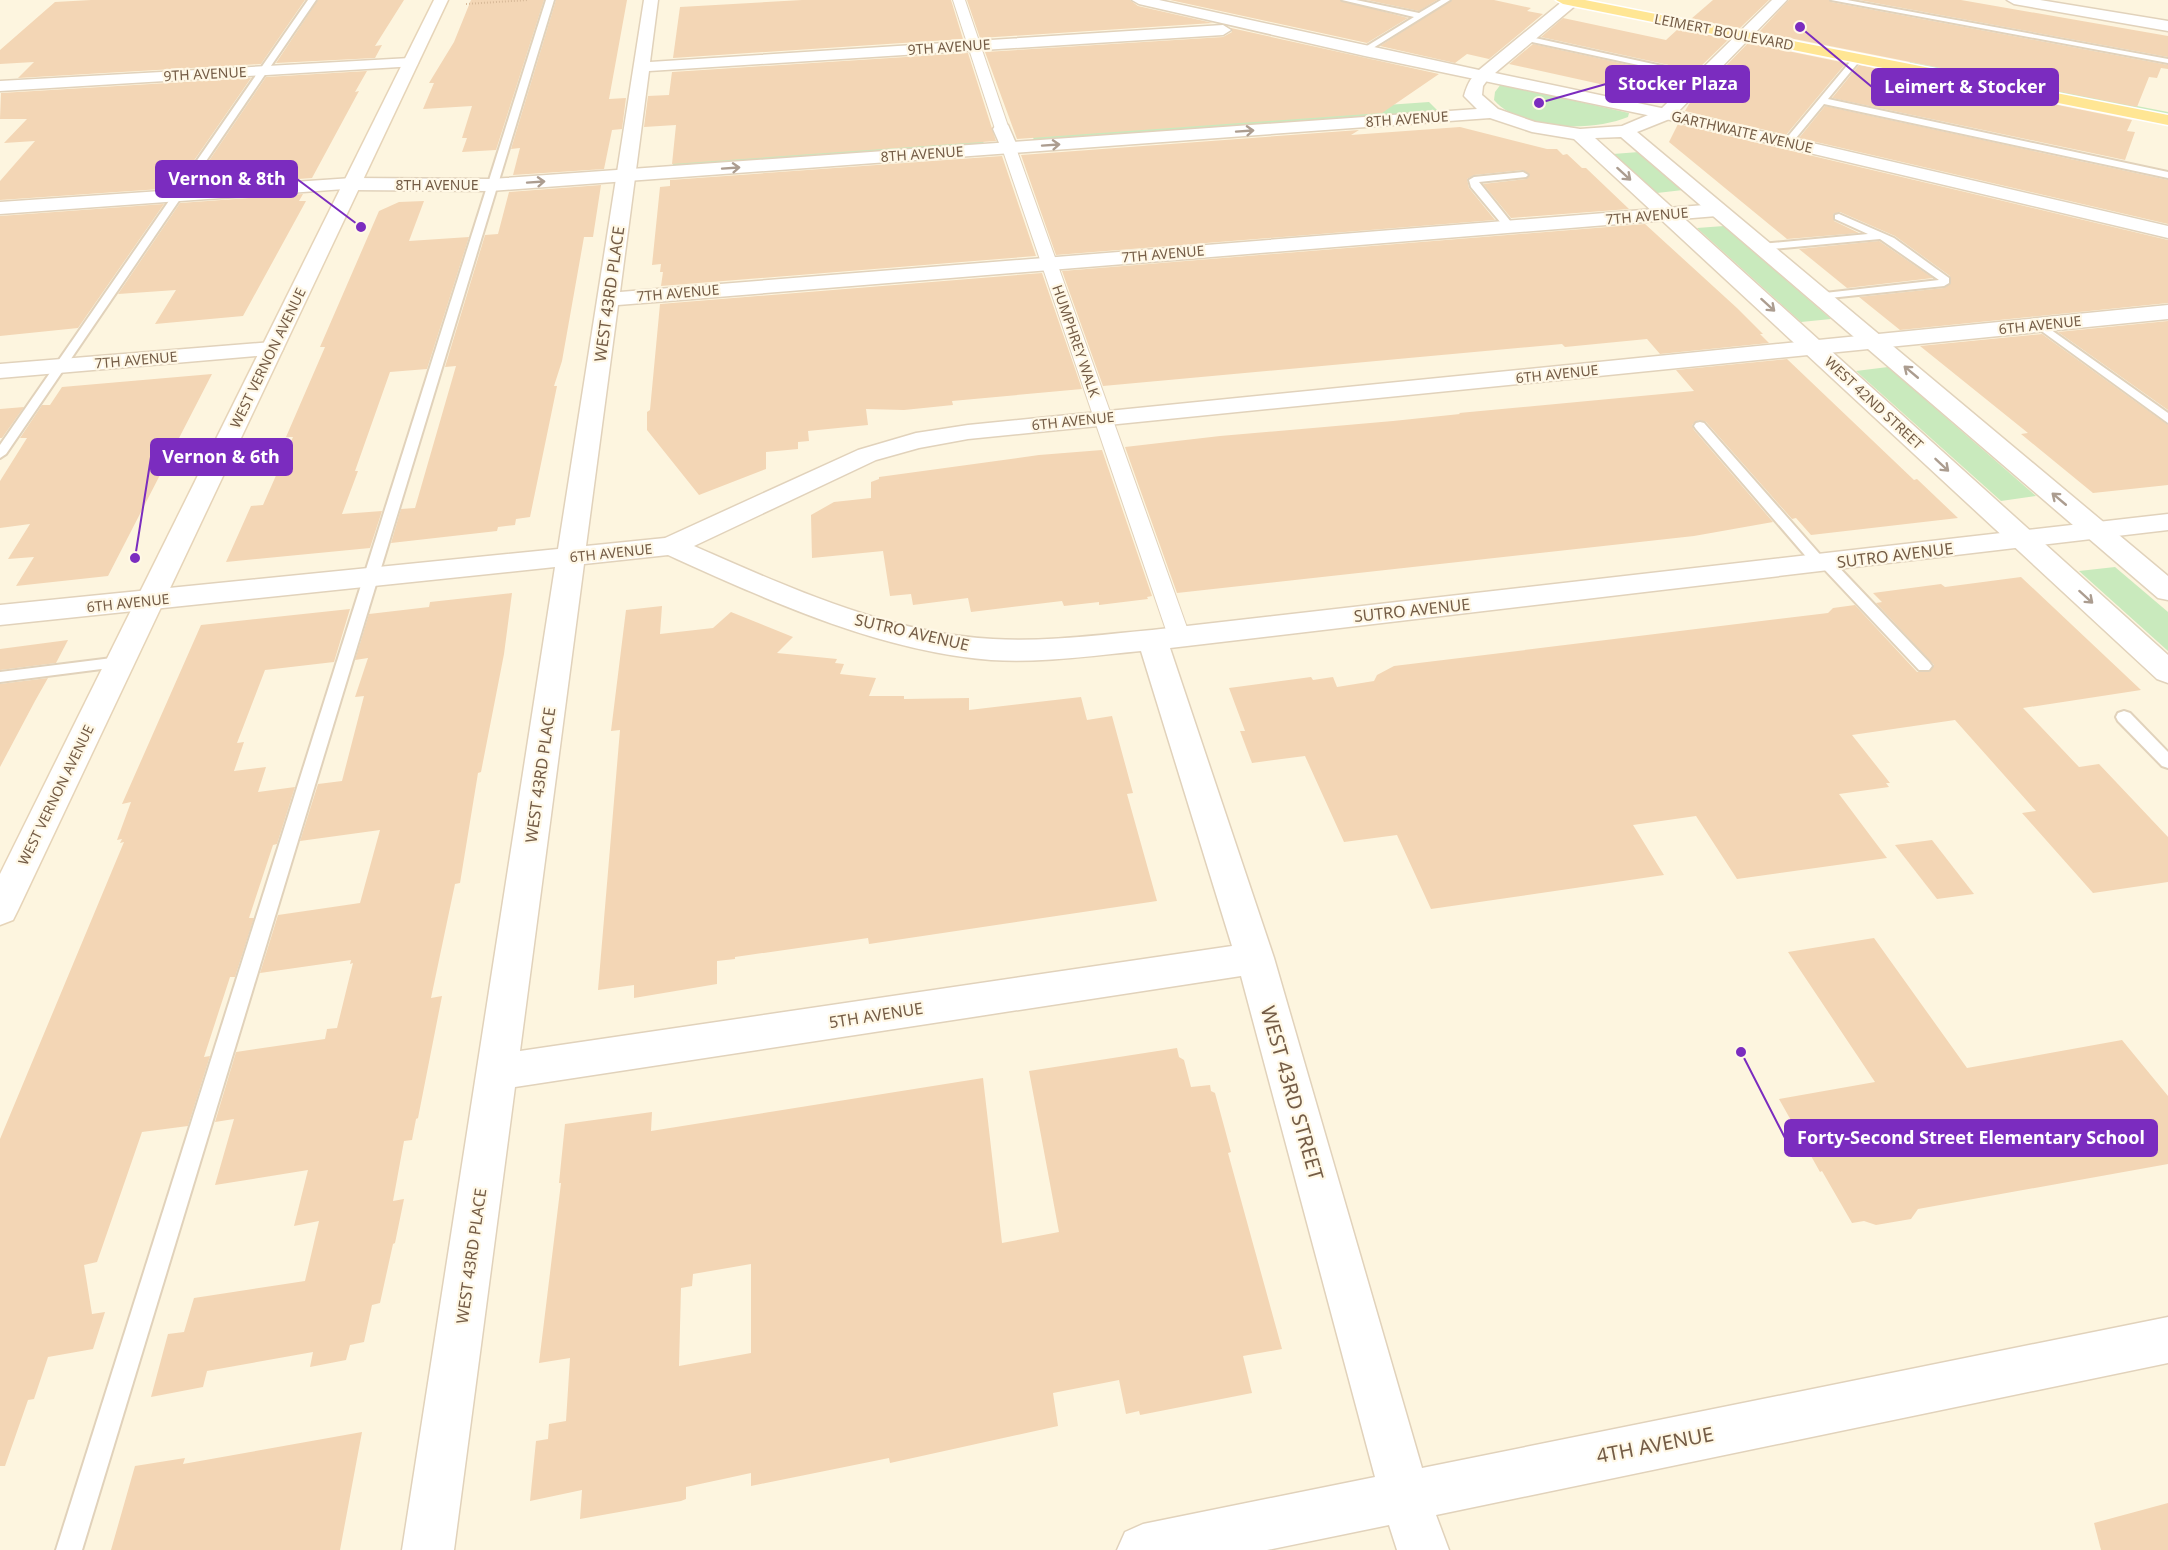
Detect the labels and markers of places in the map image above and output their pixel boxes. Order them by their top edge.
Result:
callout: Stocker Plaza [1606,66,1749,102]
callout: Leimert & Stocker [1872,69,2058,105]
callout: Vernon & 8th [156,161,297,197]
callout: Vernon & 6th [151,439,292,475]
callout: Forty-Second Street Elementary School [1785,1120,2157,1156]

